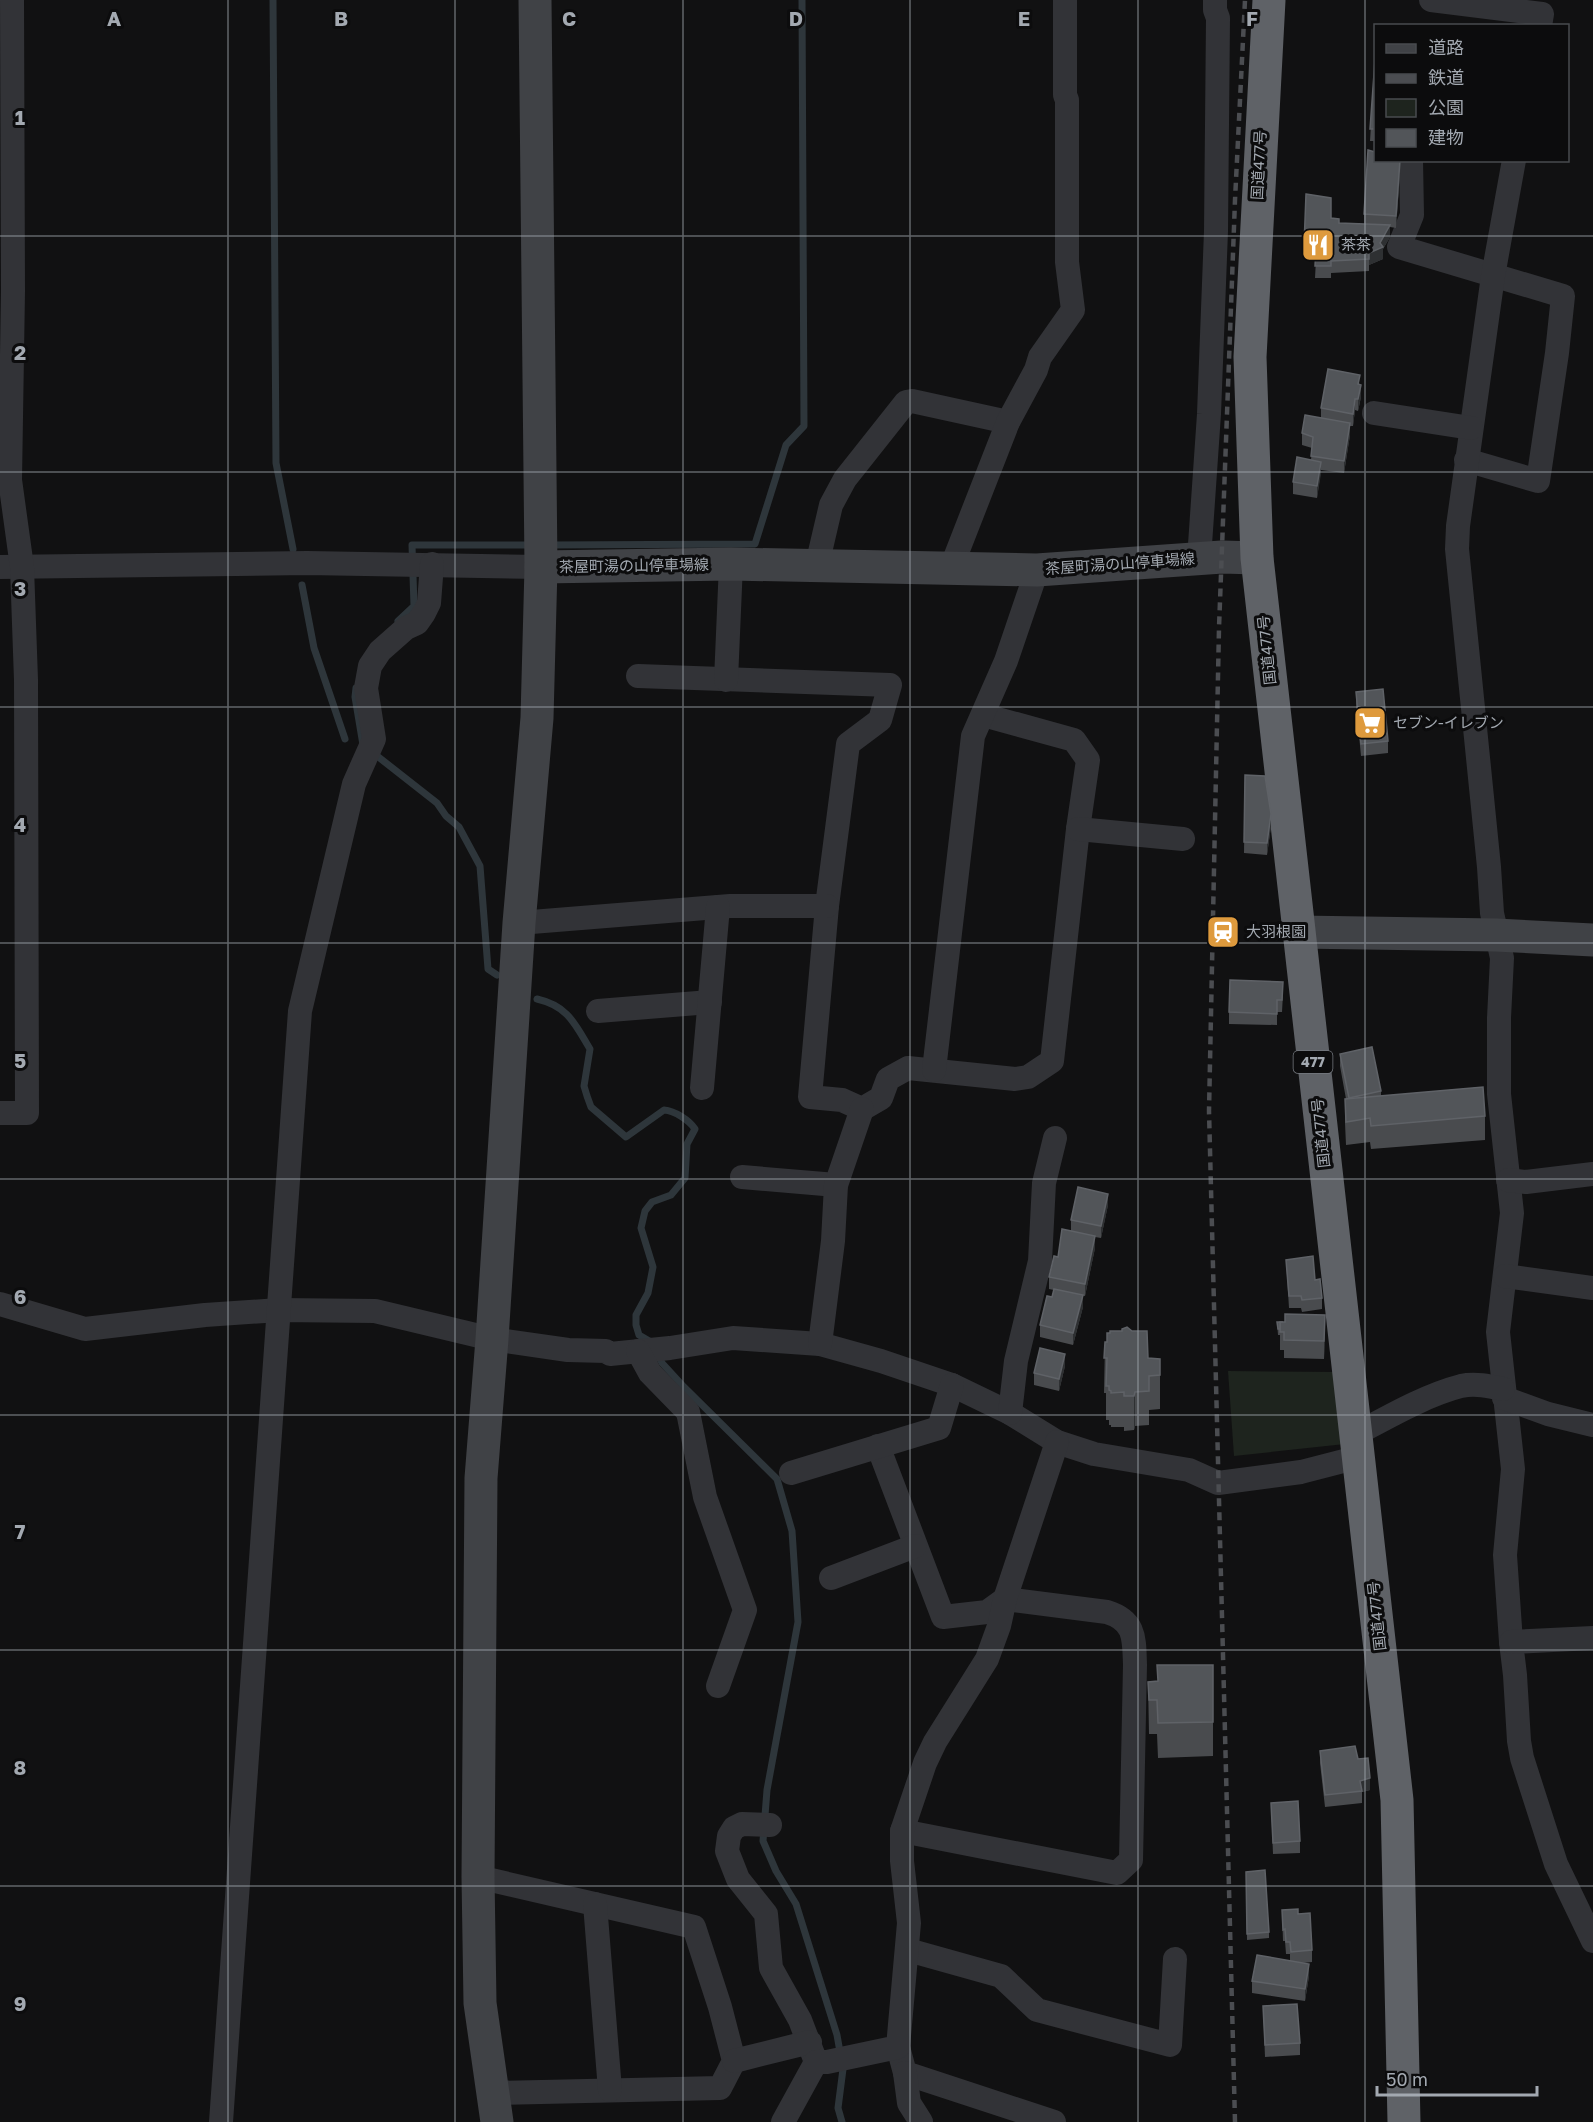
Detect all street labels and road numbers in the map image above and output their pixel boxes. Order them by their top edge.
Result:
street label: 国道477号 [1247,129,1269,200]
street label: 茶屋町湯の山停車場線 [1044,549,1195,577]
street label: 茶屋町湯の山停車場線 [559,555,709,575]
street label: 国道477号 [1253,614,1279,686]
road number: 477 [1294,1051,1332,1073]
street label: 国道477号 [1307,1097,1333,1169]
street label: 国道477号 [1363,1580,1389,1652]

